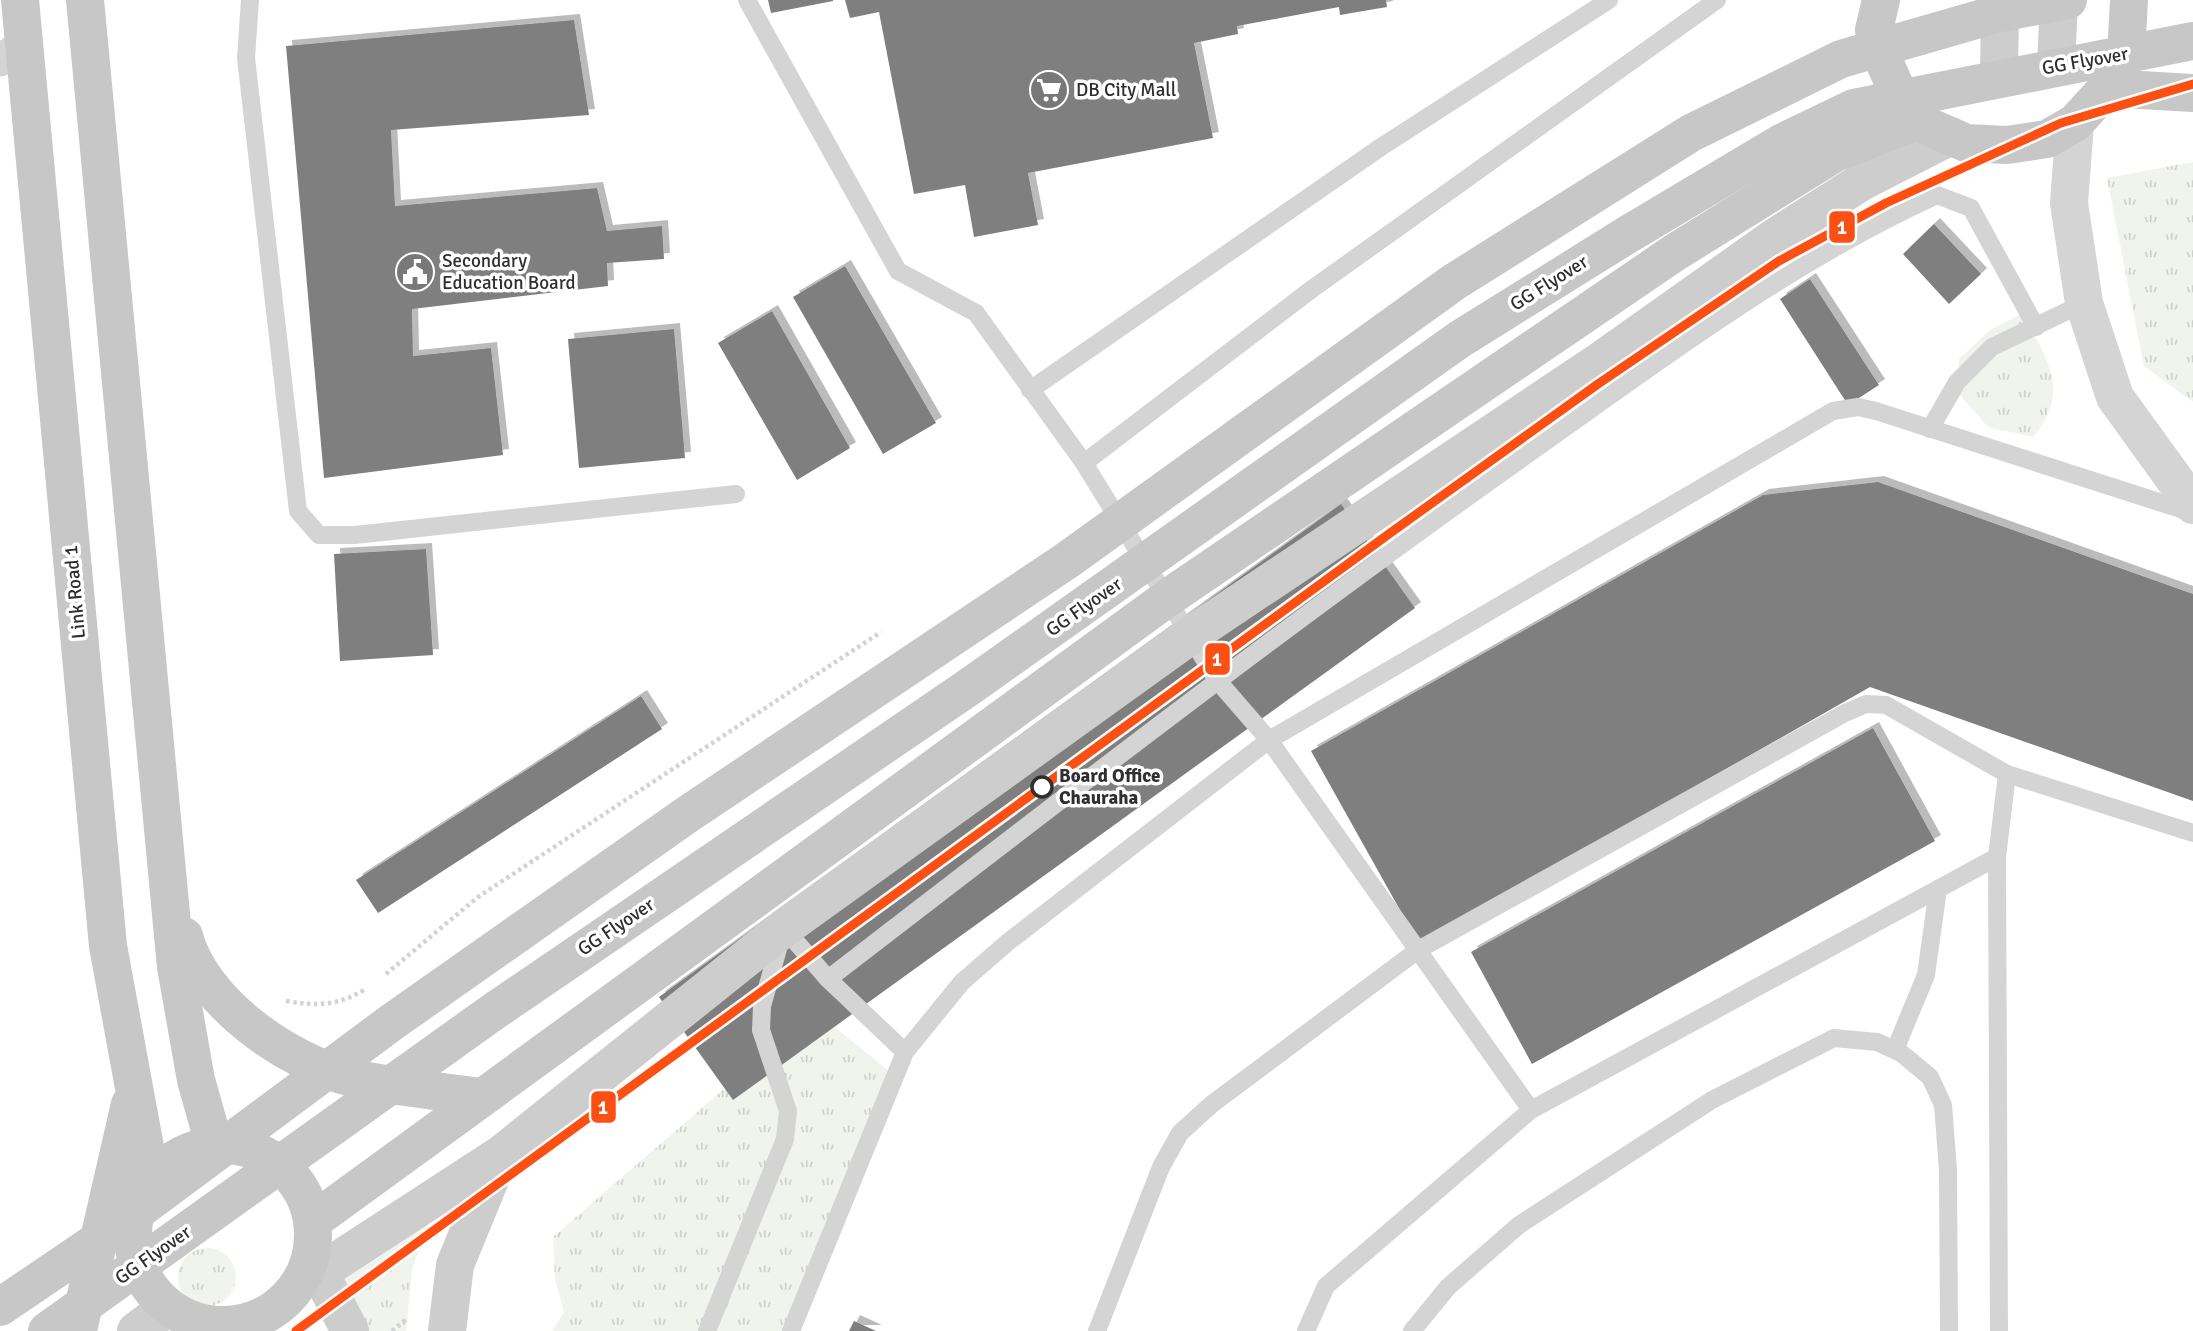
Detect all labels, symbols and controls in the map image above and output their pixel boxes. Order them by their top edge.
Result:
street label: GG Flyover [2040,42,2130,80]
supermarket icon: DB City Mall [1028,69,1070,111]
place label: DB City Mall [1076,78,1176,102]
line badge: 1 [1828,210,1856,244]
text: 1 [1837,216,1847,240]
place label: Secondary Education Board [442,249,576,295]
street label: GG Flyover [1506,250,1592,316]
public building icon: Secondary Education Board [394,251,436,293]
street label: Link Road 1 [59,544,91,640]
street label: GG Flyover [1041,572,1127,642]
line badge: 1 [1204,642,1231,676]
text: 1 [1212,648,1222,672]
place label: Board Office Chauraha [1059,764,1161,810]
marker: Board Office Chauraha [1031,776,1053,798]
street label: GG Flyover [573,893,659,961]
line badge: 1 [590,1090,617,1124]
text: 1 [598,1096,608,1120]
street label: GG Flyover [110,1220,196,1290]

